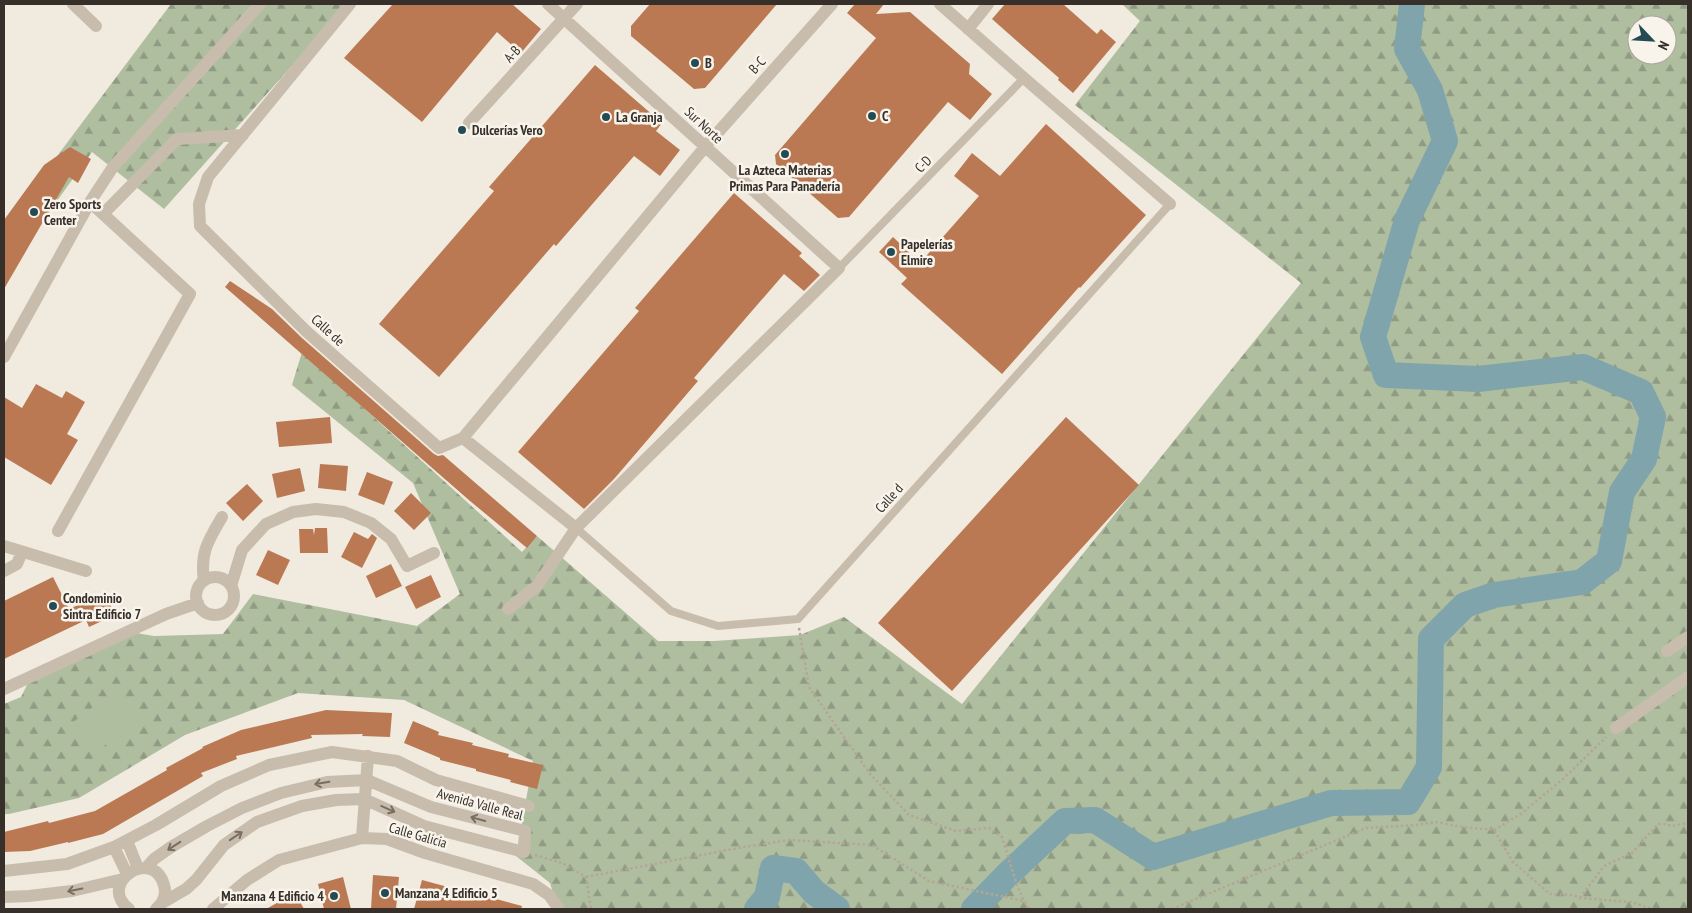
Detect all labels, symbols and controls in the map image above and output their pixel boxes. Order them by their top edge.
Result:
north arrow [1627,15,1677,65]
text: N [1654,38,1674,53]
street label: A-B [500,42,524,66]
street label: B-C [745,52,770,77]
place label: B [705,54,712,72]
marker: B [689,57,701,69]
street label: Sur Norte [681,103,727,147]
place label: C [882,107,889,125]
place label: La Granja [616,108,663,126]
marker: C [866,110,878,122]
marker: La Granja [600,111,612,123]
place label: Dulcerías Vero [472,121,543,139]
marker: Dulcerías Vero [456,124,468,136]
marker: La Azteca Materias Primas Para Panadería [779,148,791,160]
street label: C-D [911,152,935,176]
place label: La Azteca Materias Primas Para Panadería [730,161,841,195]
place label: Zero Sports Center [44,195,101,229]
marker: Zero Sports Center [28,206,40,218]
place label: Papelerías Elmire [901,235,953,269]
marker: Papelerías Elmire [885,246,897,258]
street label: Calle de [308,310,349,350]
street label: Calle d [871,480,907,516]
place label: Condominio Sintra Edificio 7 [63,589,141,623]
marker: Condominio Sintra Edificio 7 [47,600,59,612]
one-way arrow [315,779,331,789]
street label: Avenida Valle Real [435,784,526,824]
one-way arrow [380,805,395,815]
one-way arrow [470,814,486,823]
street label: Calle Galicia [387,818,449,852]
one-way arrow [229,831,243,841]
one-way arrow [167,841,181,851]
place label: Manzana 4 Edificio 5 [395,884,498,902]
one-way arrow [68,885,84,895]
place label: Manzana 4 Edificio 4 [221,887,324,905]
marker: Manzana 4 Edificio 5 [379,887,391,899]
marker: Manzana 4 Edificio 4 [328,890,340,902]

